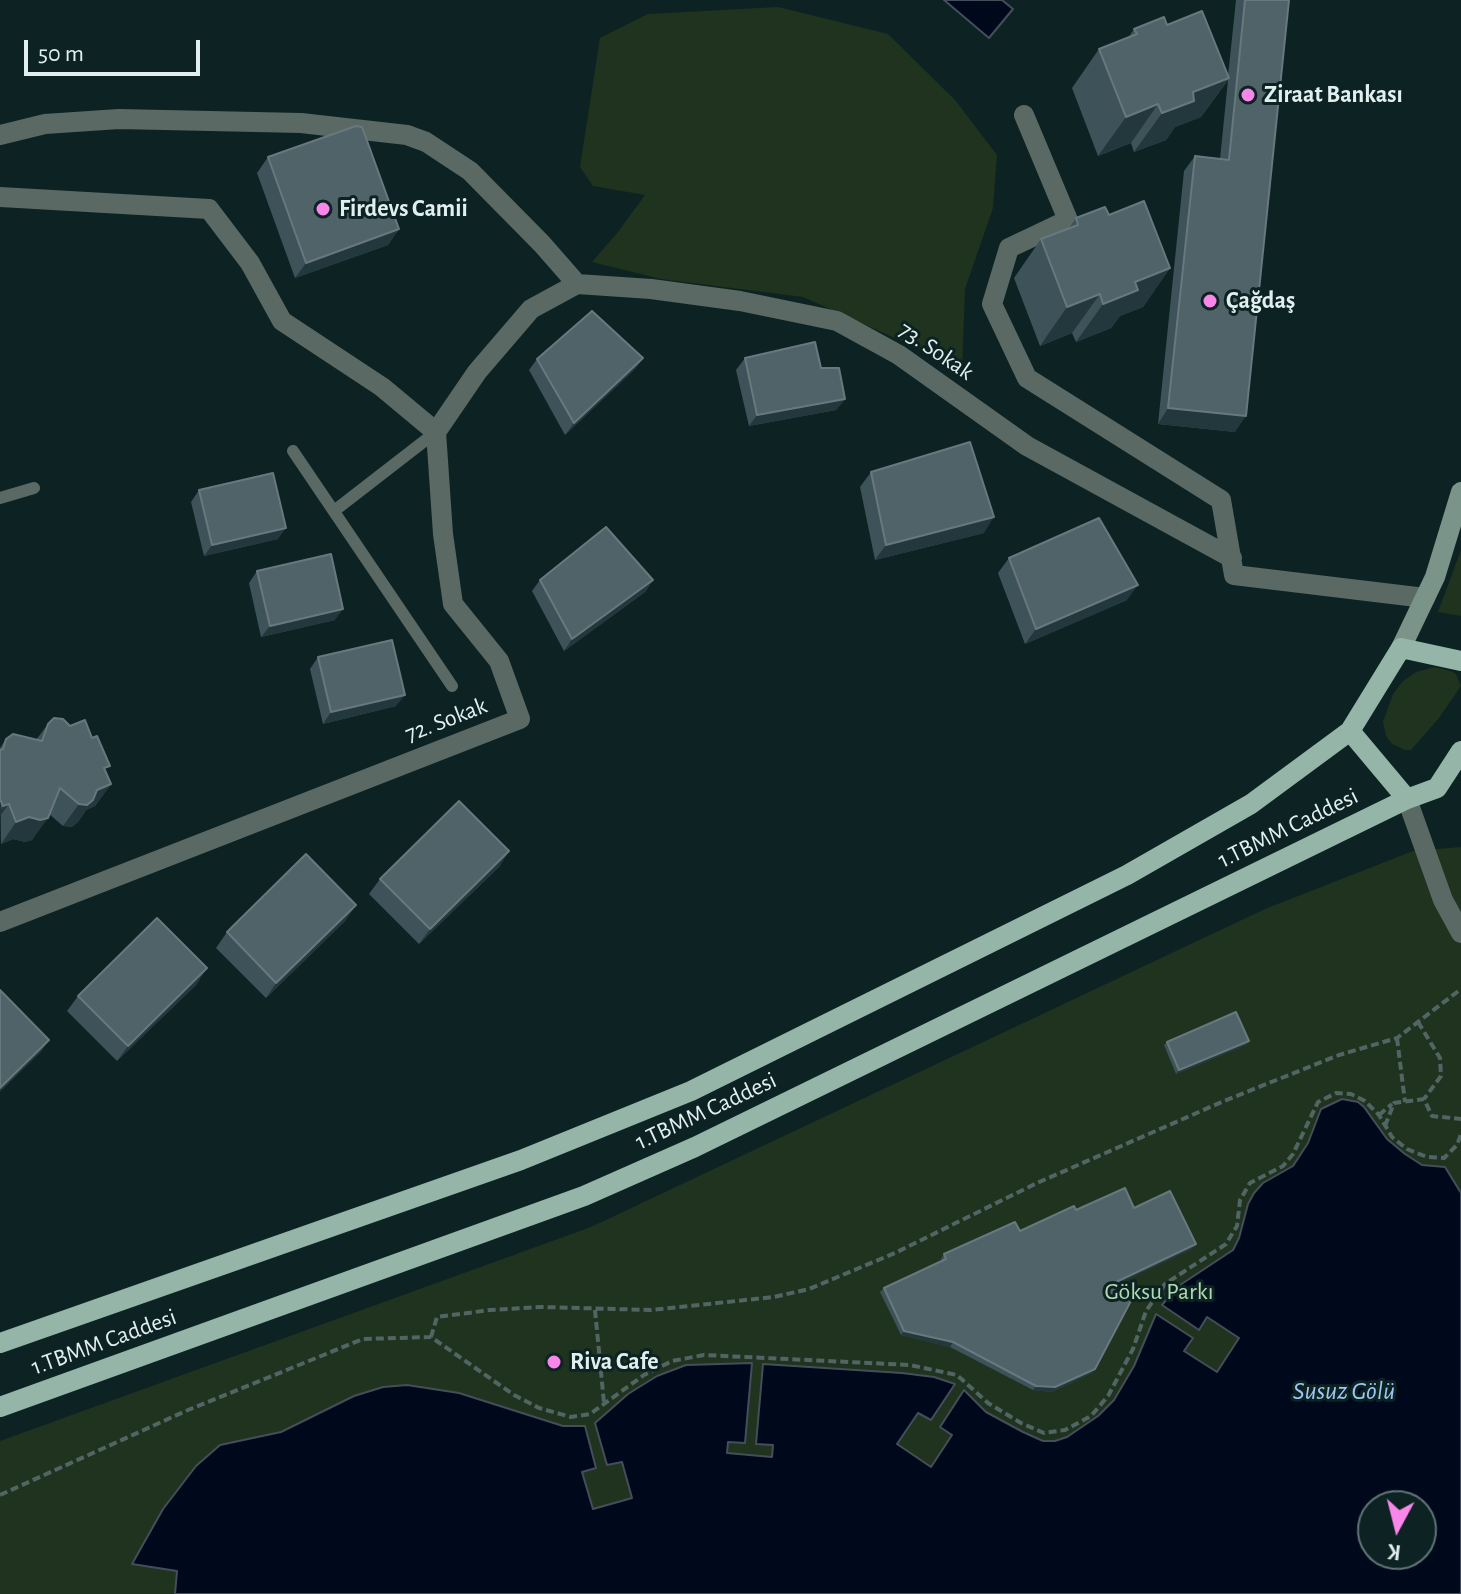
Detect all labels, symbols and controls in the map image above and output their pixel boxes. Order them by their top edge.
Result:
scale bar [28,24,204,74]
text: 50 m [38,42,84,66]
place label: Ziraat Bankası [1264,81,1403,109]
marker: Ziraat Bankası [1239,86,1257,104]
place label: Firdevs Camii [339,195,468,223]
marker: Firdevs Camii [314,200,332,218]
place label: Çağdaş [1226,287,1295,315]
marker: Çağdaş [1201,292,1219,310]
street label: 73. Sokak [893,315,979,387]
street label: 72. Sokak [401,691,491,749]
street label: 1.TBMM Caddesi [1213,782,1363,874]
street label: 1.TBMM Caddesi [631,1066,781,1156]
park label: Göksu Parkı [1105,1278,1213,1306]
street label: 1.TBMM Caddesi [27,1302,181,1382]
place label: Riva Cafe [570,1348,659,1376]
marker: Riva Cafe [545,1353,563,1371]
water label: Susuz Gölü [1293,1375,1395,1407]
north arrow [1357,1490,1437,1570]
text: K [1387,1540,1402,1564]

